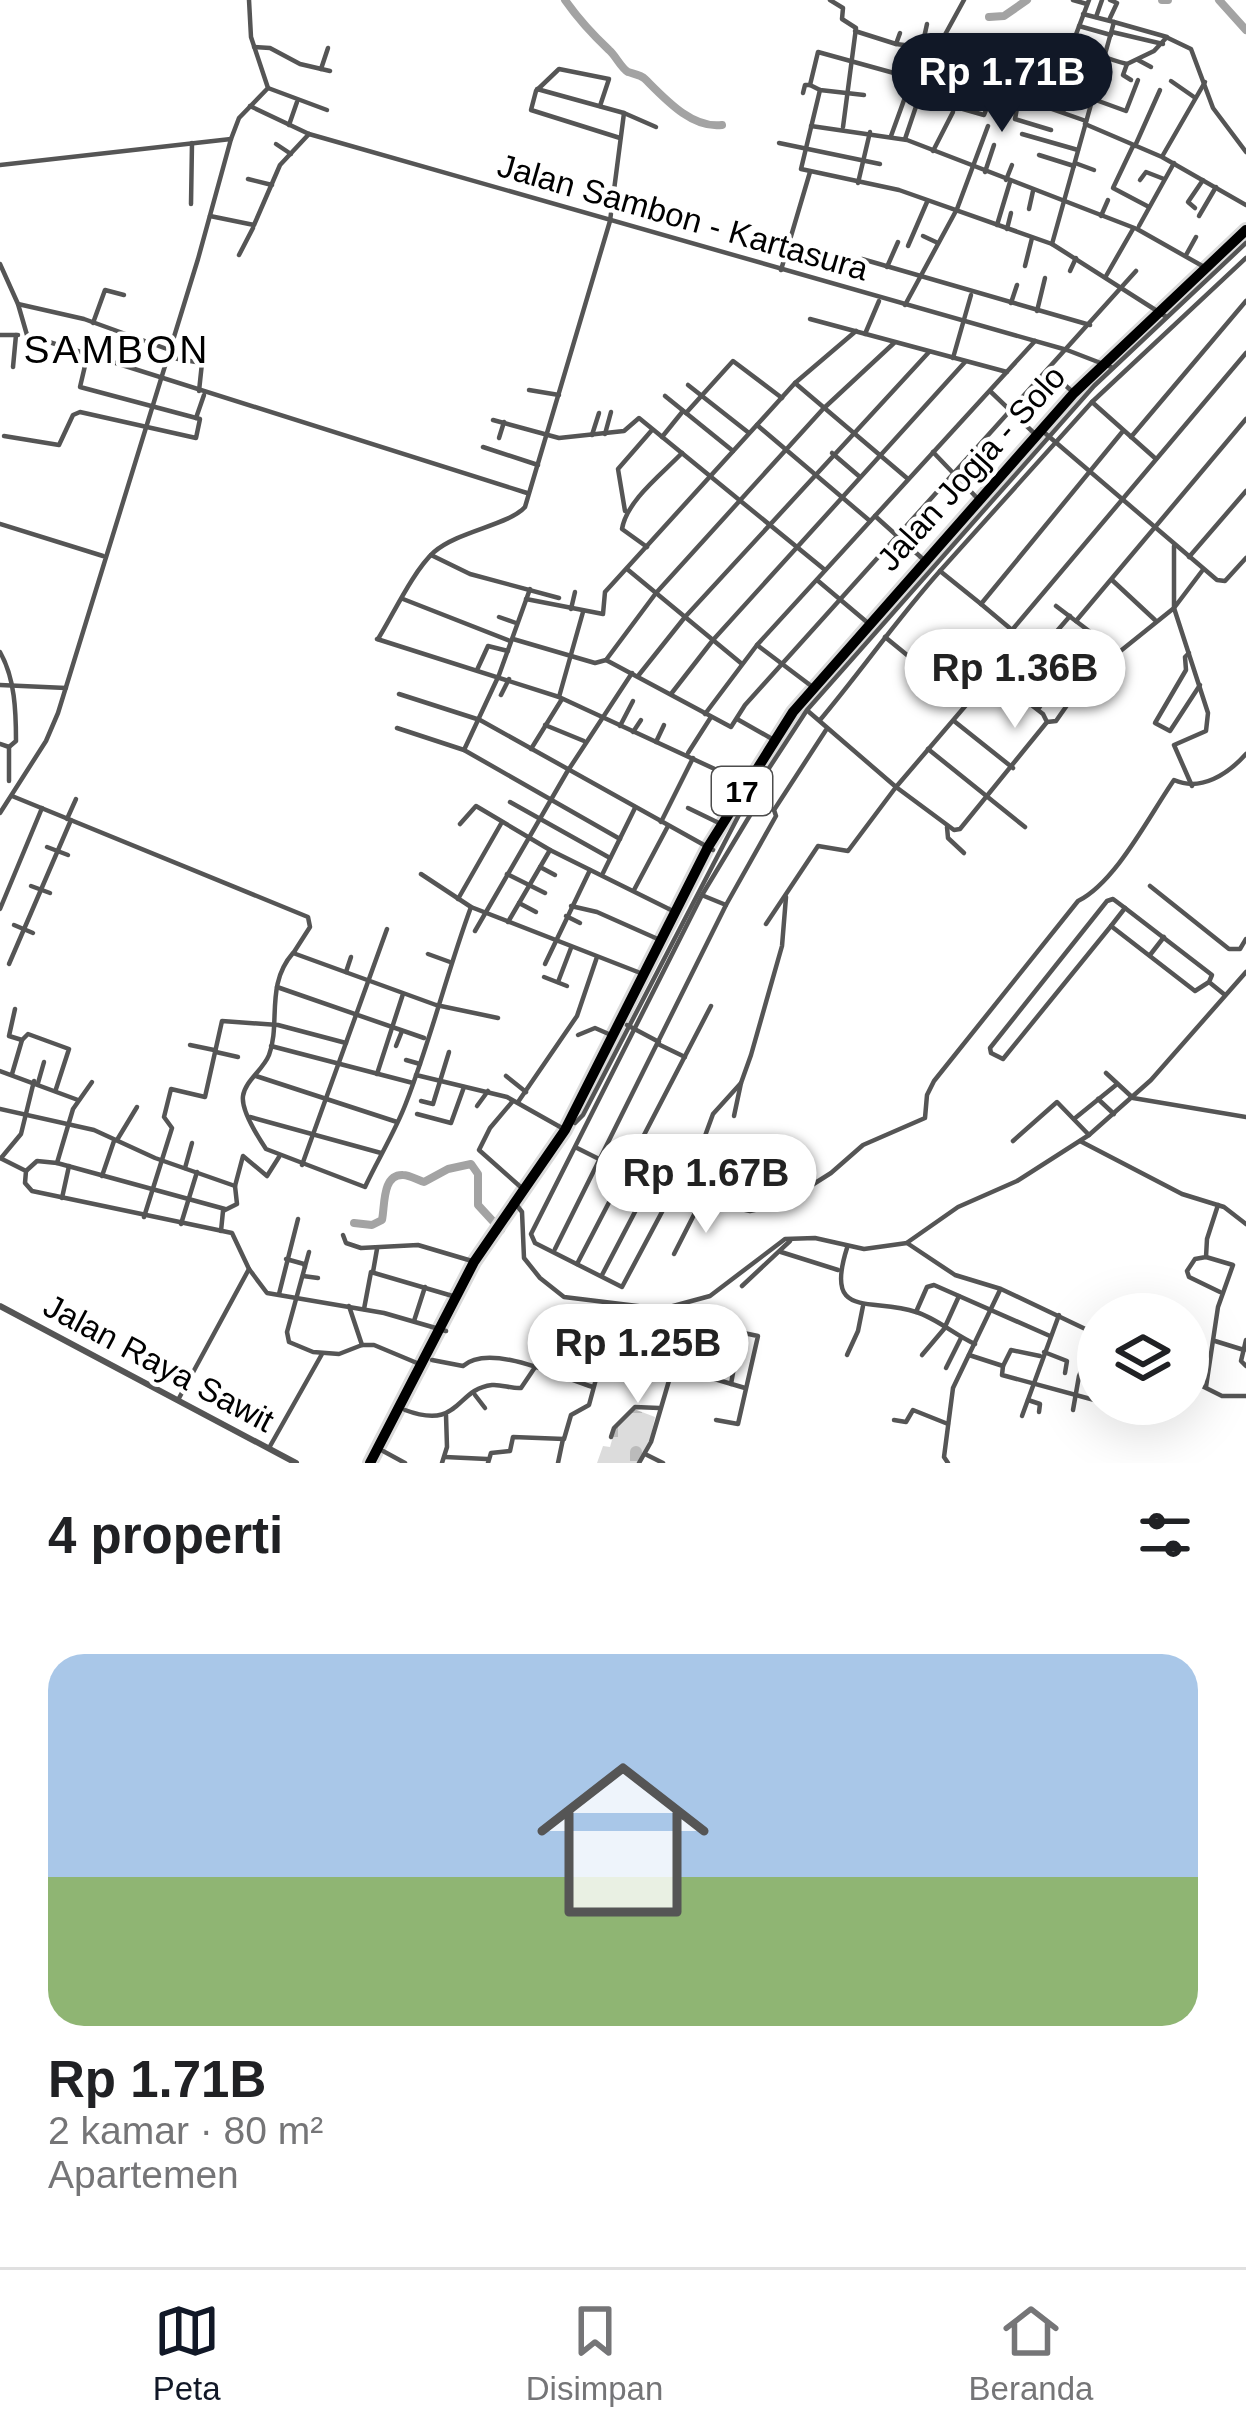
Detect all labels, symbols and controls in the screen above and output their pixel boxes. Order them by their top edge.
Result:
pin: Rp 1.71B [878,33,1126,135]
text: Rp 1.71B [919,50,1085,93]
street label: Jalan Sambon - Kartasura [494,146,873,288]
district label: SAMBON [23,328,211,371]
street label: Jalan Jogja - Solo [869,358,1073,578]
pin: Rp 1.36B [891,629,1139,731]
text: Rp 1.36B [932,646,1098,689]
road number: 17 [712,767,772,815]
pin: Rp 1.67B [582,1134,830,1236]
text: Rp 1.67B [623,1151,789,1194]
street label: Jalan Raya Sawit [38,1287,280,1439]
map controls [1077,1293,1209,1425]
button: layers [1077,1293,1209,1425]
pin: Rp 1.25B [514,1304,762,1406]
text: Rp 1.25B [555,1321,721,1364]
icon: filters [1132,1502,1198,1568]
text: 4 properti [48,1507,283,1564]
icon: home [515,1732,731,1948]
text: Rp 1.71B [48,2051,266,2108]
text: 2 kamar · 80 m² [48,2109,323,2152]
text: Apartemen [48,2153,239,2196]
tab: Peta [153,2298,221,2408]
tab: Disimpan [526,2298,663,2408]
tab: Beranda [969,2298,1093,2408]

